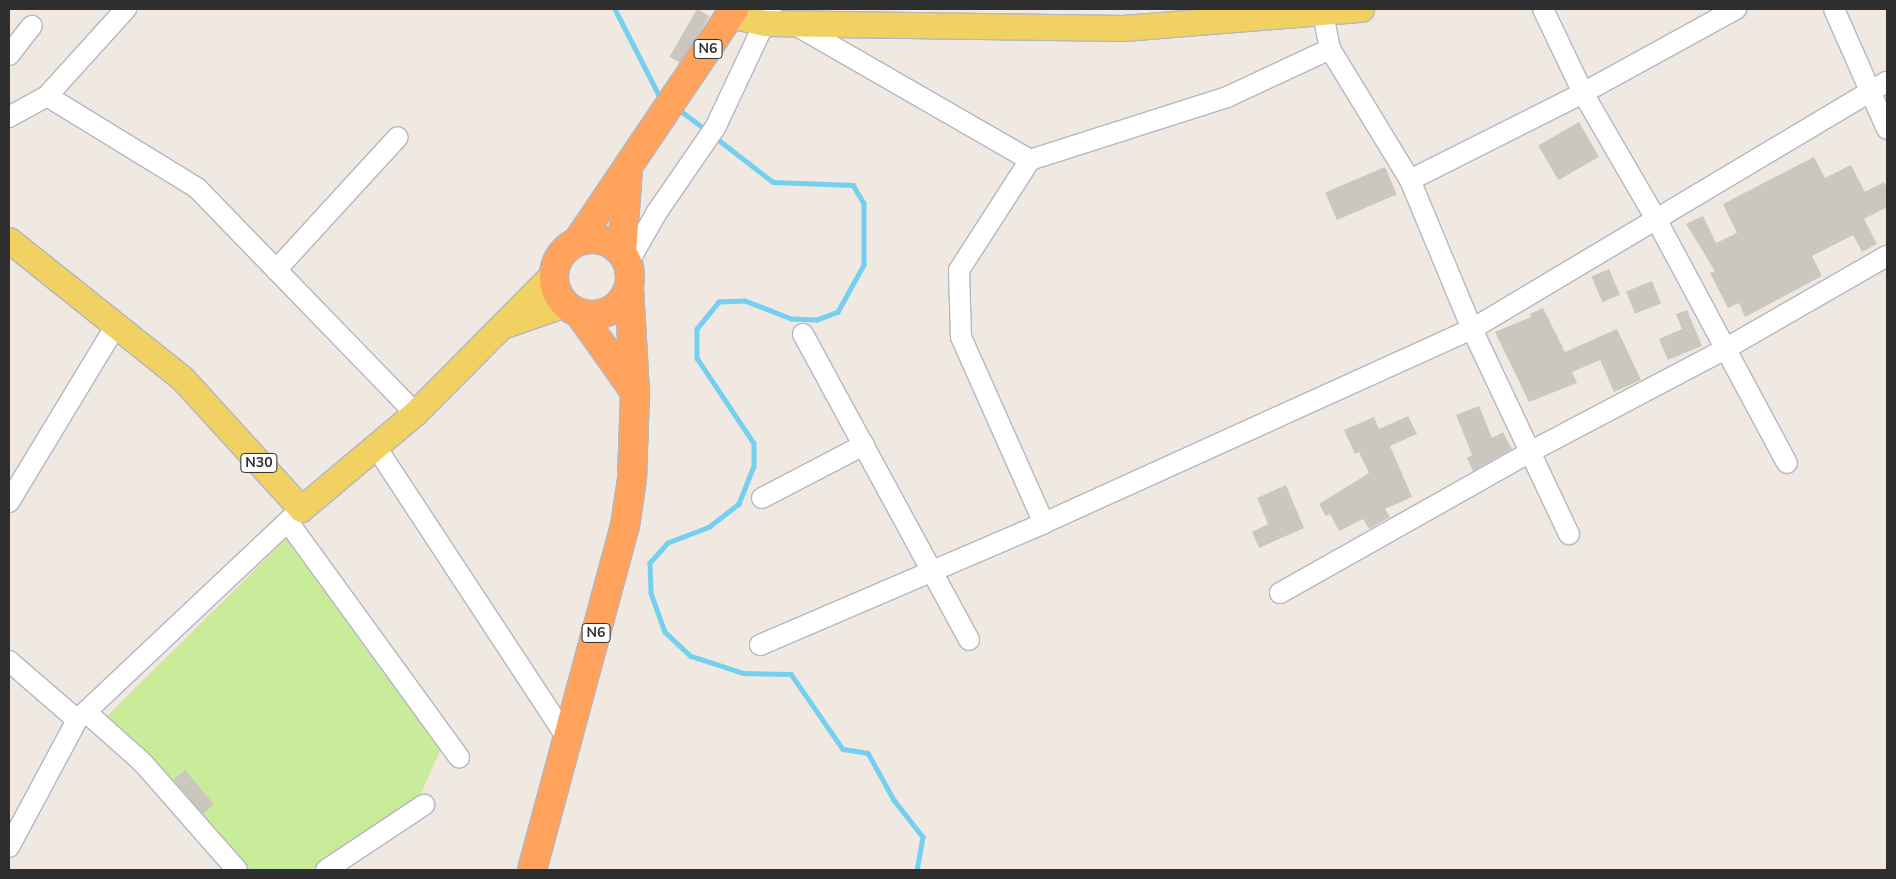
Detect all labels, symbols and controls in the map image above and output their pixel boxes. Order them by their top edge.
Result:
road number: N6 [693,38,723,61]
road number: N30 [240,452,278,474]
road number: N6 [581,622,611,644]

